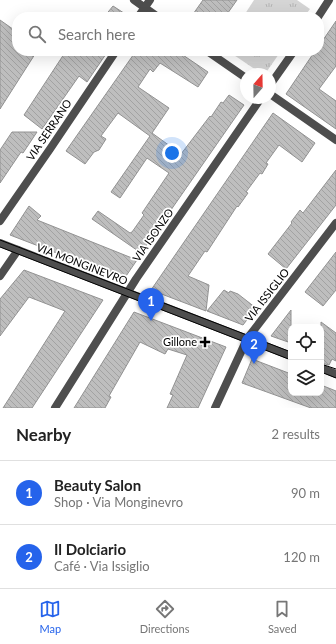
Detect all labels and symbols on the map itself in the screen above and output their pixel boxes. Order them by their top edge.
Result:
north arrow [240,68,276,104]
street label: VIA SERRANO [23,96,74,163]
your location [162,143,182,163]
street label: VIA ISONZO [130,205,176,264]
street label: VIA MONGINEVRO [35,240,130,287]
street label: VIA ISSIGLIO [242,265,292,324]
pin: 1 [138,288,164,321]
pin: 2 [241,331,267,364]
place label: Gillone [163,335,197,348]
marker: Gillone [200,337,210,347]

